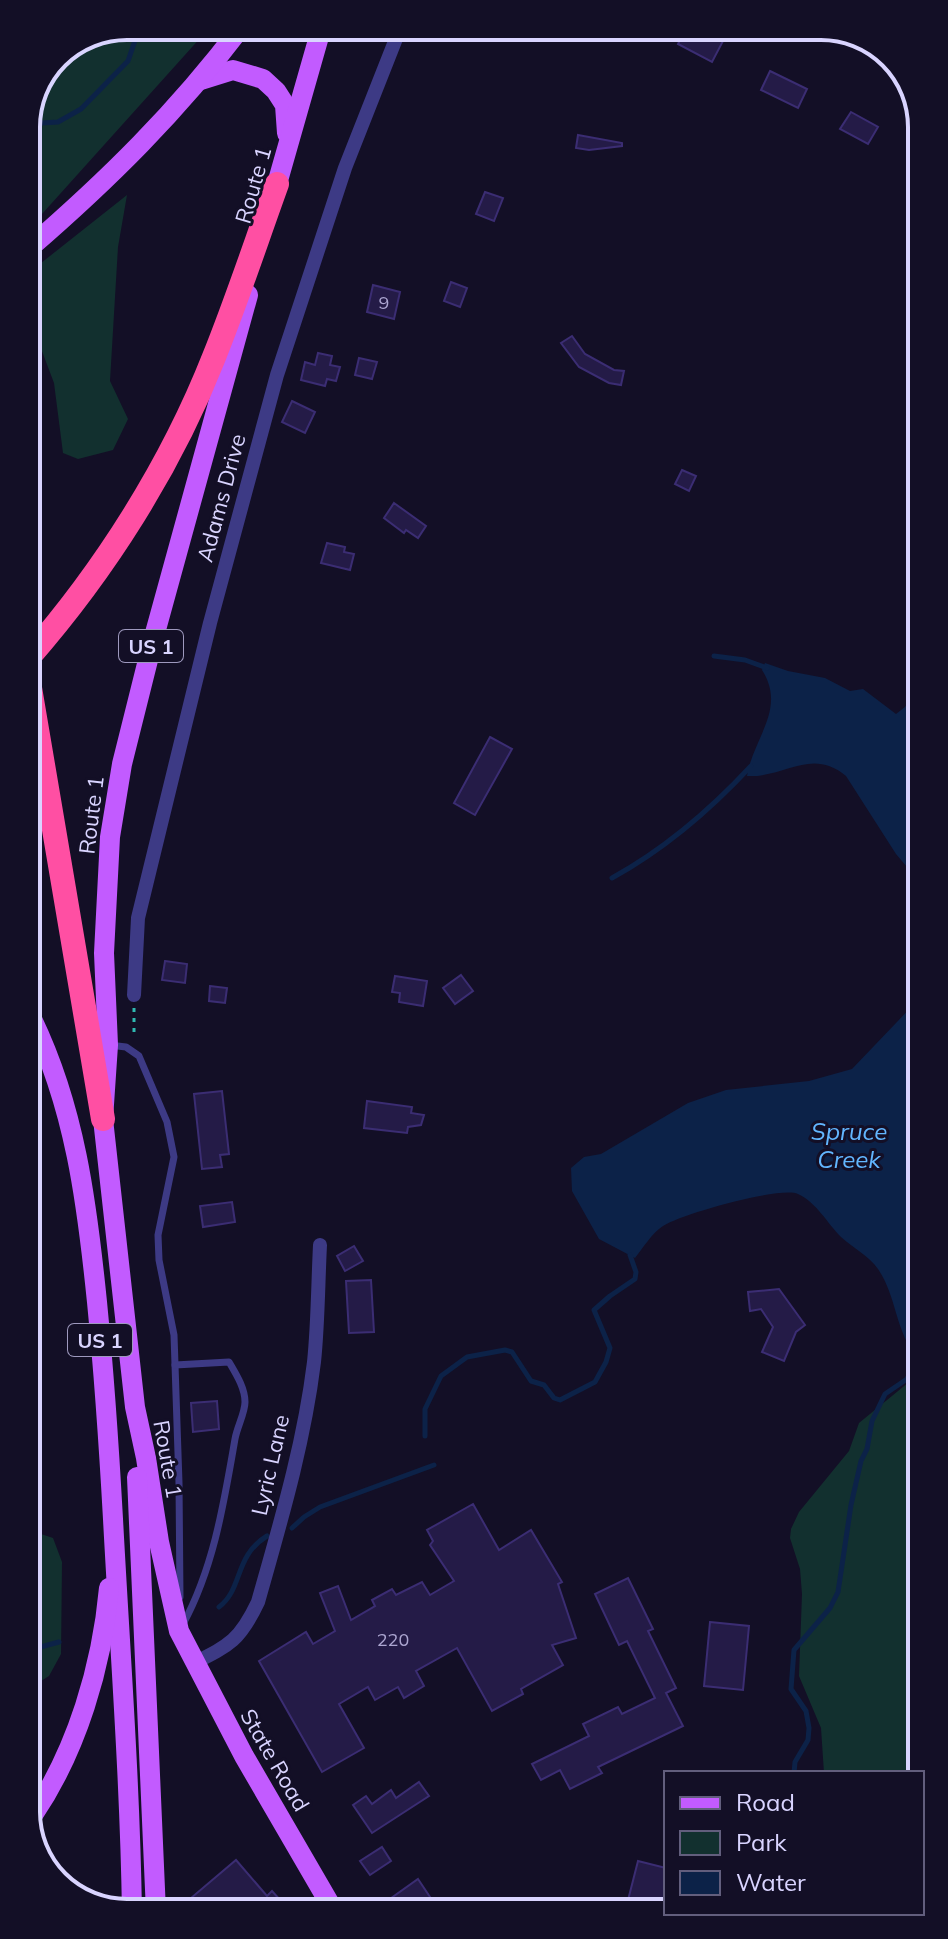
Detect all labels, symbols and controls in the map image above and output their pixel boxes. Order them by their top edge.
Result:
street label: Route 1 [229,143,277,227]
house number: 9 [379,291,389,314]
street label: Adams Drive [190,431,252,565]
road number: US 1 [119,630,183,662]
street label: Route 1 [72,774,110,856]
water label: Spruce Creek [811,1116,887,1174]
road number: US 1 [68,1324,132,1356]
street label: Lyric Lane [245,1412,295,1518]
street label: Route 1 [147,1418,189,1500]
house number: 220 [377,1628,409,1651]
street label: State Road [234,1704,316,1816]
legend [664,1771,924,1915]
text: Road [736,1787,795,1817]
text: Park [736,1827,787,1857]
text: Water [736,1867,806,1897]

